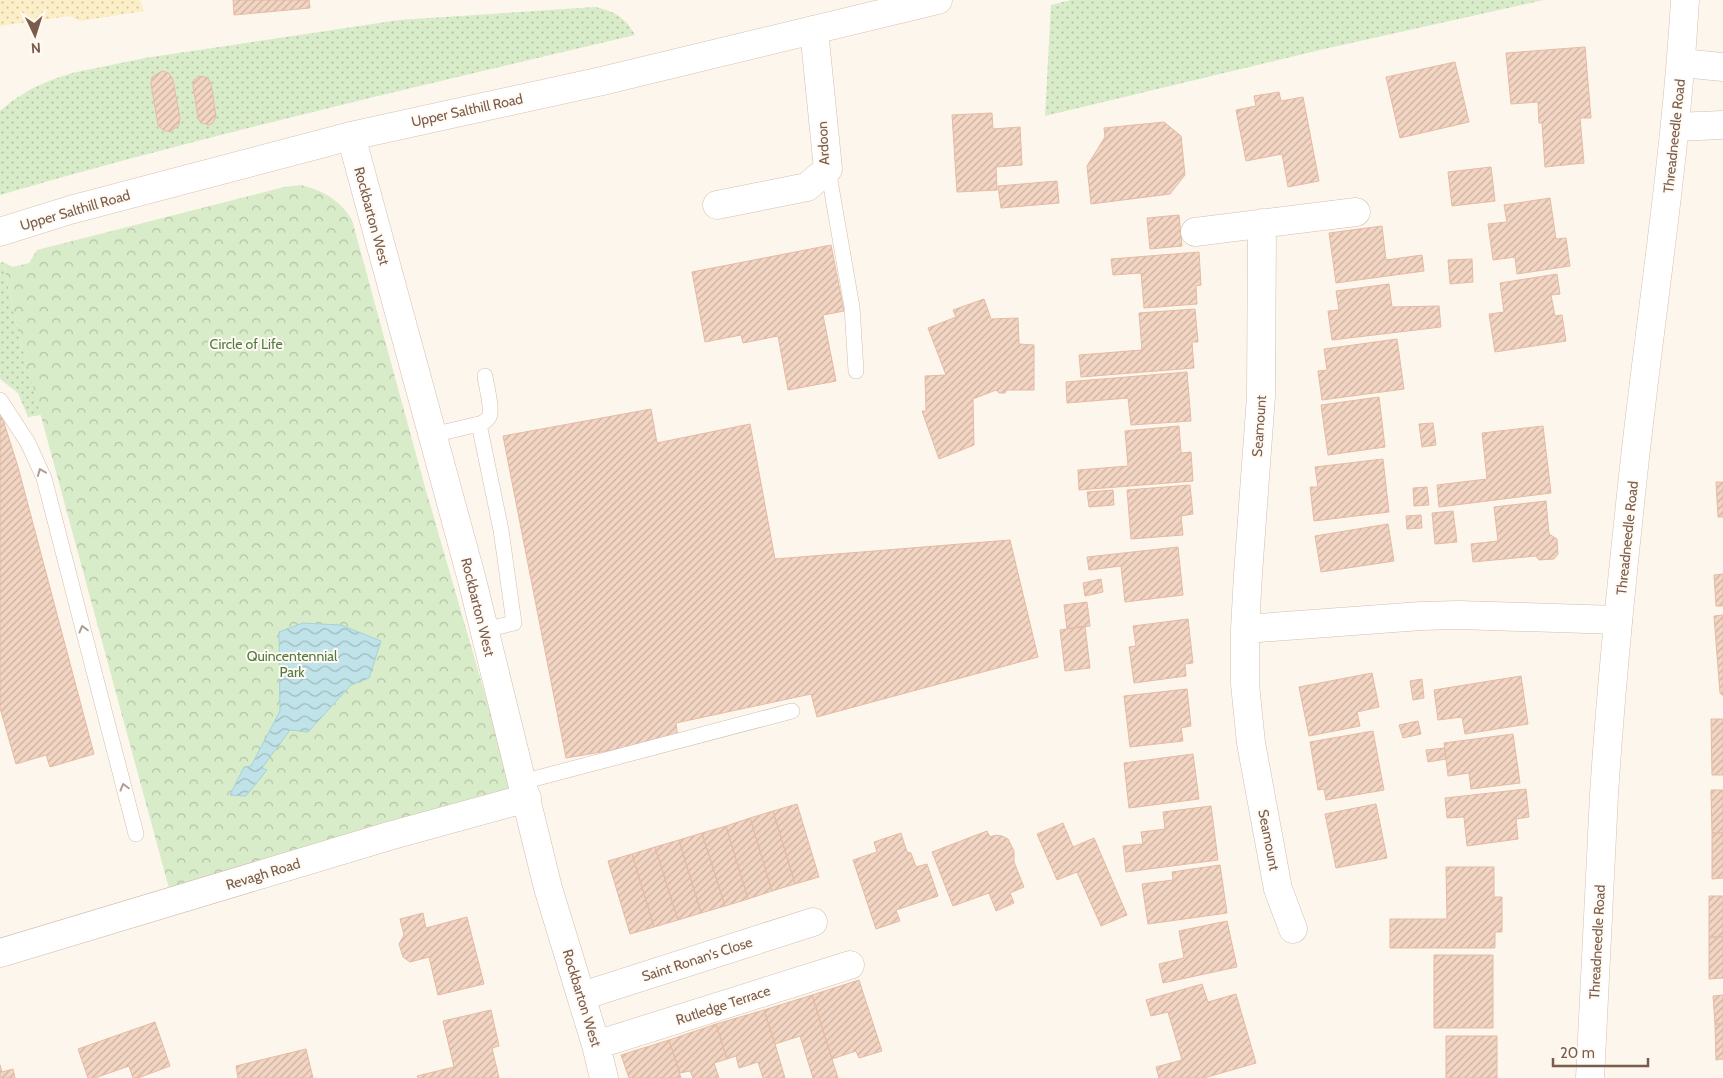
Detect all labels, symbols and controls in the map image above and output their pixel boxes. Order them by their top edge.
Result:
north arrow [10,10,60,60]
text: N [30,39,41,57]
street label: Threadneedle Road [1659,78,1689,194]
street label: Upper Salthill Road [409,89,525,131]
street label: Ardoon [813,120,833,165]
street label: Rockbarton West [350,165,394,267]
street label: Upper Salthill Road [18,186,132,234]
park label: Circle of Life [209,335,283,353]
street label: Seamount [1248,394,1270,457]
one-way arrow [37,469,47,477]
street label: Threadneedle Road [1612,480,1642,596]
street label: Rockbarton West [457,556,499,659]
one-way arrow [78,625,89,634]
park label: Quincentennial Park [247,647,338,681]
one-way arrow [119,782,130,791]
street label: Seamount [1254,808,1284,872]
street label: Revagh Road [224,854,302,894]
street label: Threadneedle Road [1585,884,1609,1000]
street label: Saint Ronan's Close [639,933,755,985]
street label: Rockbarton West [559,947,605,1049]
street label: Rutledge Terrace [674,981,772,1029]
scale bar [1553,1036,1648,1068]
text: 20 m [1560,1044,1595,1062]

